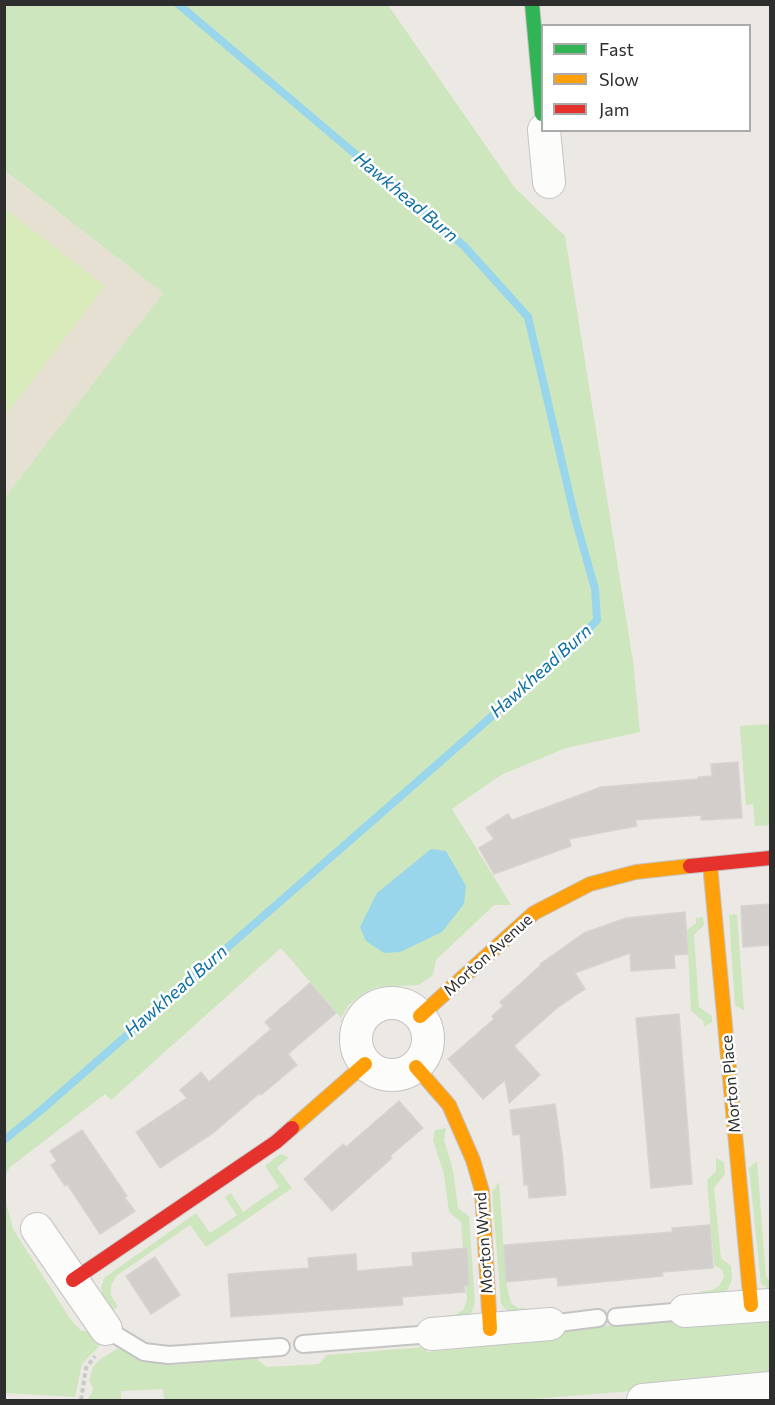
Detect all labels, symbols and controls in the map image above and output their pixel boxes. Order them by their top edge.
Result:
legend [541,24,751,132]
text: Fast [599,38,634,60]
text: Slow [599,68,639,90]
text: Jam [599,98,629,120]
water label: Hawkhead Burn [350,147,462,247]
water label: Hawkhead Burn [486,620,596,722]
street label: Morton Avenue [440,910,536,1000]
water label: Hawkhead Burn [120,941,232,1041]
street label: Morton Place [717,1034,745,1134]
street label: Morton Wynd [471,1191,497,1295]

